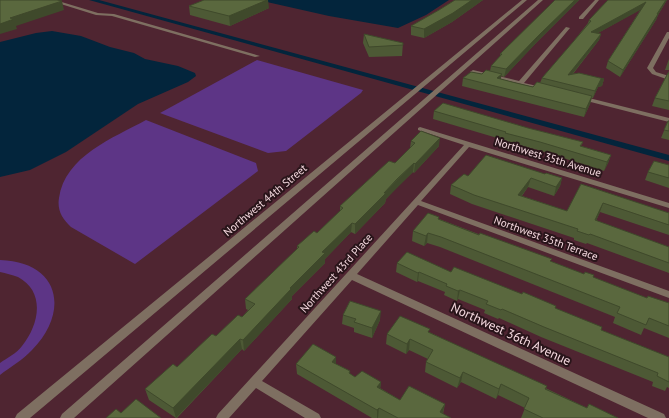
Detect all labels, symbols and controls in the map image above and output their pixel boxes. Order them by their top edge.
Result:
street label: Northwest 35th Avenue [493,134,603,180]
street label: Northwest 44th Street [220,161,310,239]
street label: Northwest 35th Terrace [492,213,600,263]
street label: Northwest 43rd Place [297,230,375,315]
street label: Northwest 36th Avenue [448,299,574,369]

